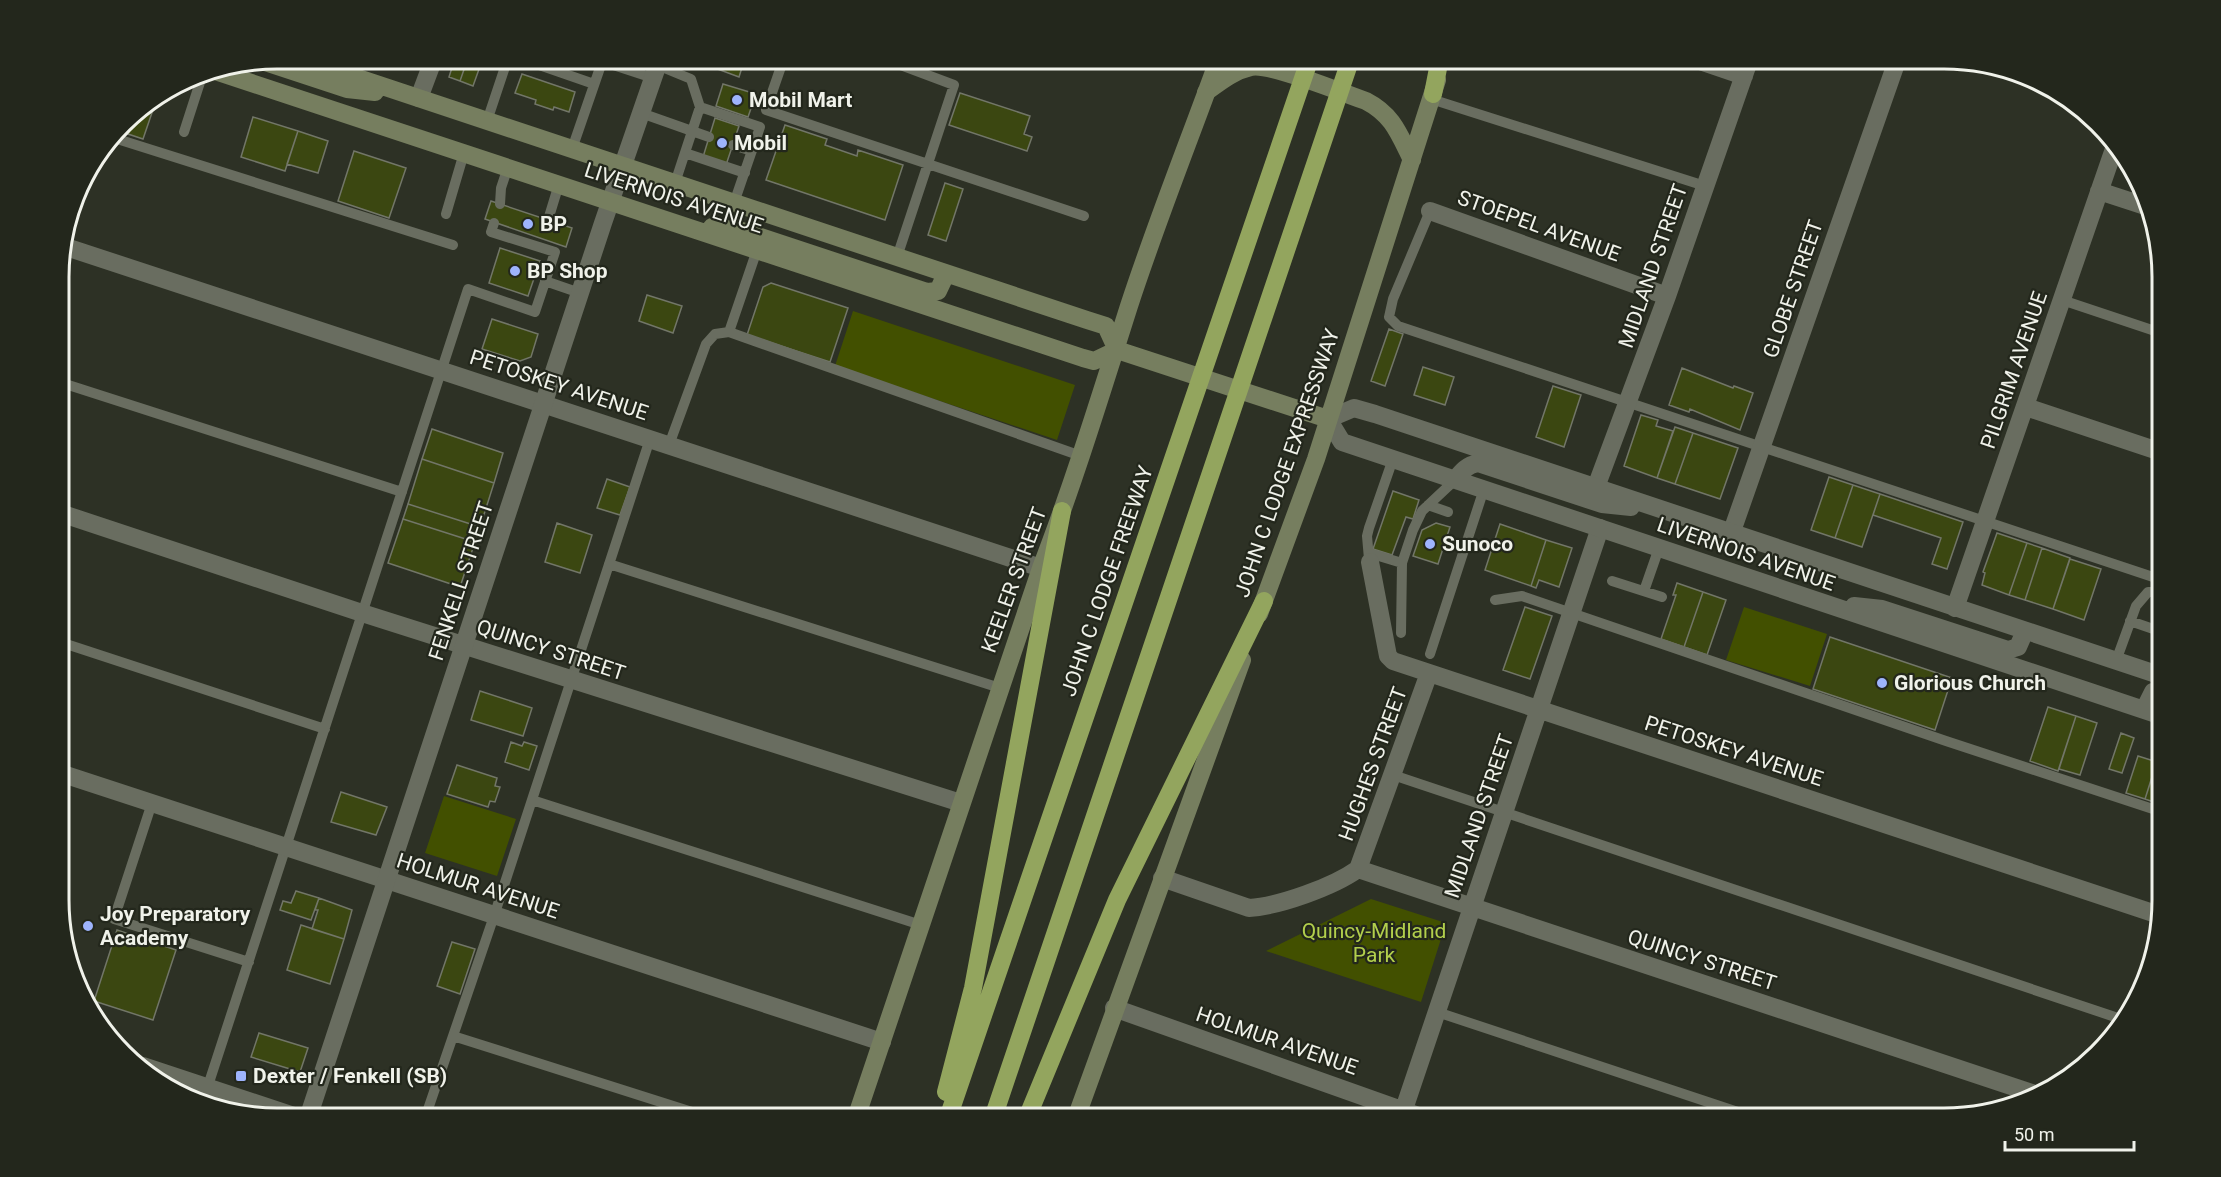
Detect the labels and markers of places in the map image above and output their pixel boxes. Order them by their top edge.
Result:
place label: Mobil Mart [749,88,852,112]
marker: Mobil Mart [730,93,744,107]
place label: Mobil [734,131,787,155]
marker: Mobil [715,136,729,150]
place label: BP [540,212,567,236]
marker: BP [521,217,535,231]
place label: BP Shop [527,259,608,283]
marker: BP Shop [508,264,522,278]
place label: Sunoco [1442,532,1513,556]
marker: Sunoco [1423,537,1437,551]
place label: Glorious Church [1894,671,2046,695]
marker: Glorious Church [1875,676,1889,690]
place label: Joy Preparatory Academy [100,902,251,950]
marker: Joy Preparatory Academy [81,919,95,933]
place label: Dexter / Fenkell (SB) [253,1064,447,1088]
marker: Dexter / Fenkell (SB) [234,1069,248,1083]

